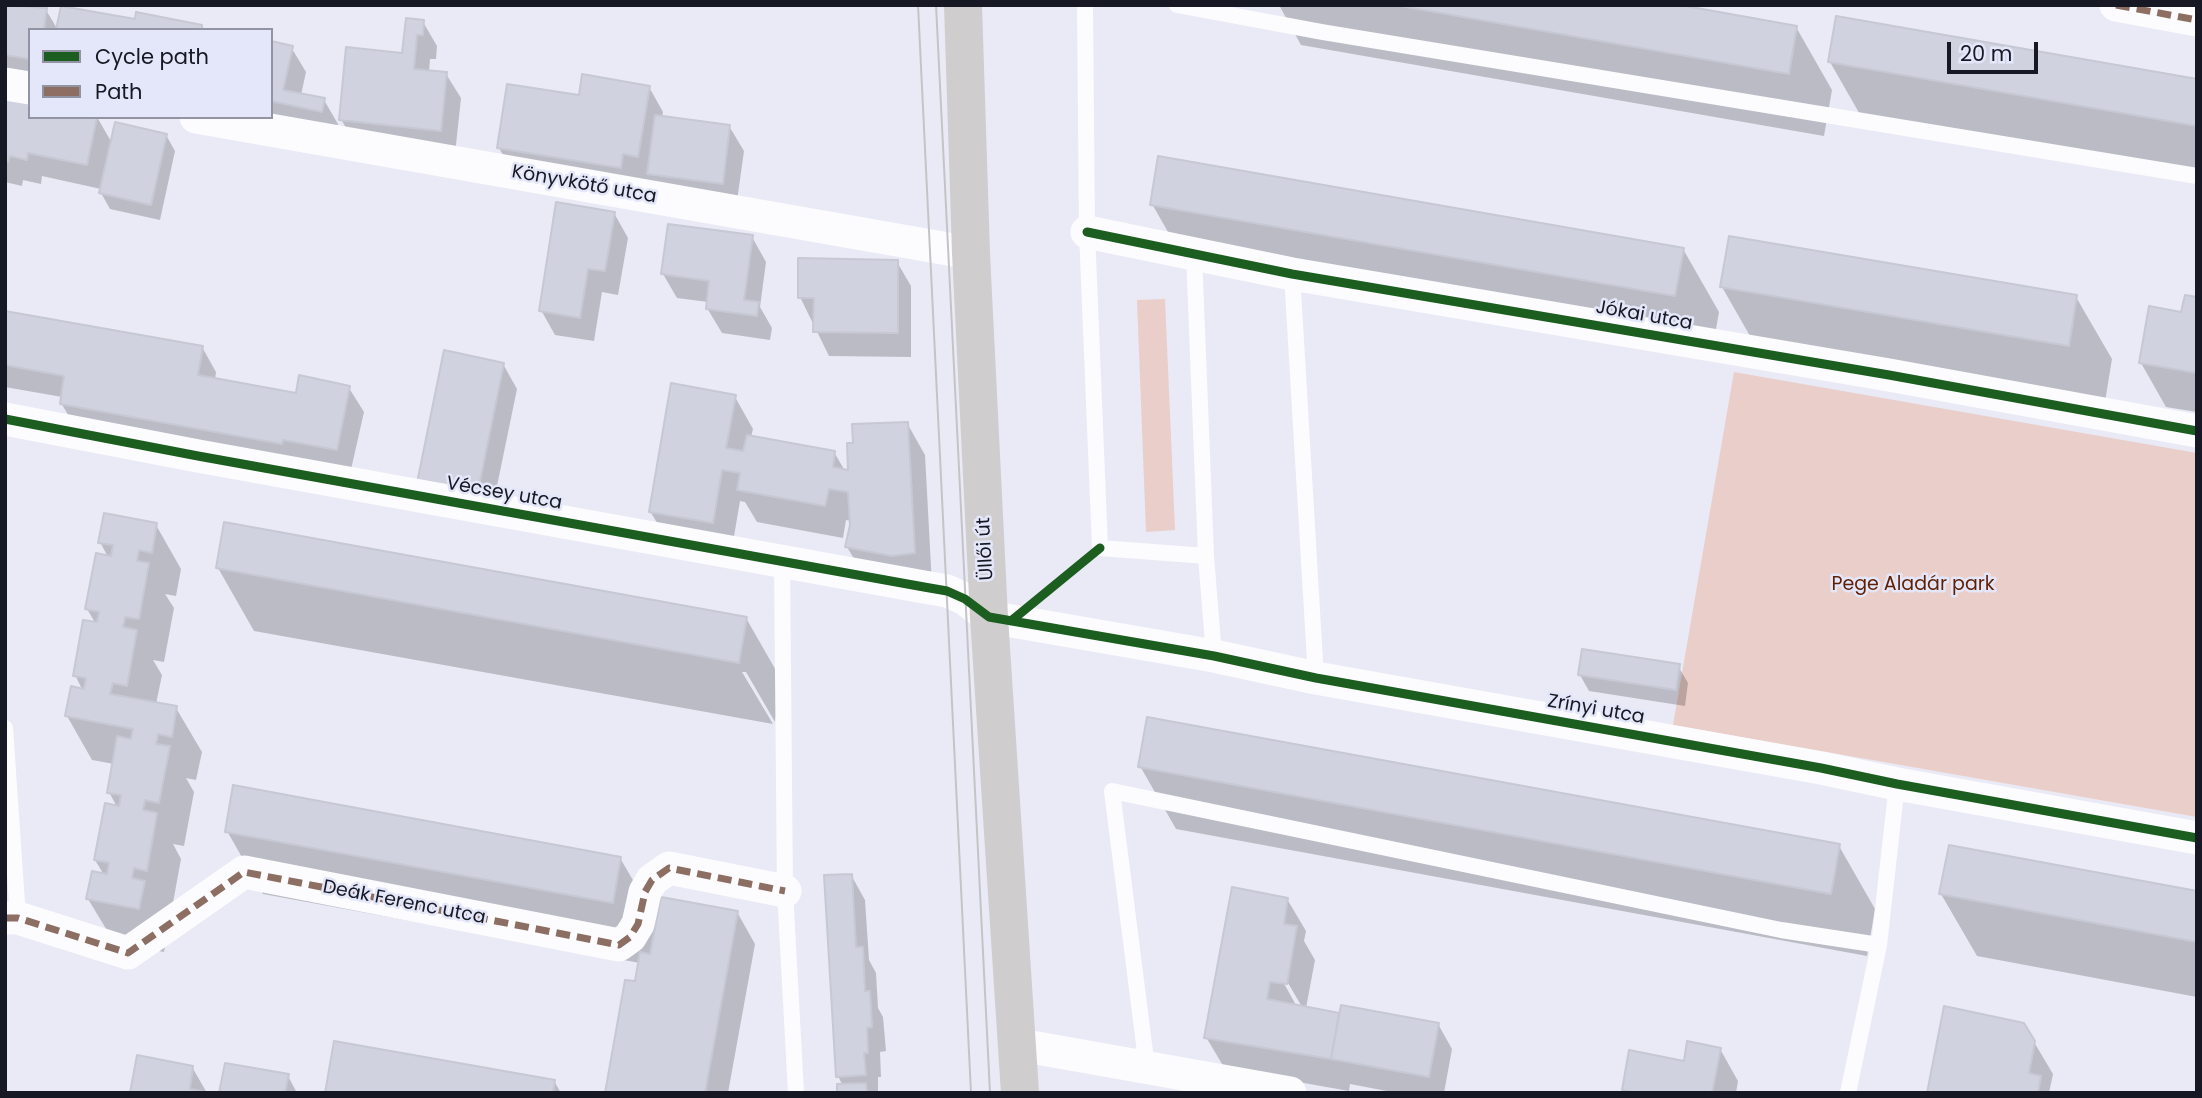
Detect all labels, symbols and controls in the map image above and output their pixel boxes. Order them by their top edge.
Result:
legend [28,28,273,119]
scale bar [1950,28,2041,72]
text: 20 m [1960,39,2013,68]
text: Cycle path [95,42,209,71]
text: Path [95,77,142,106]
street label: Könyvkötő utca [510,161,658,209]
street label: Jókai utca [1594,296,1694,336]
street label: Vécsey utca [444,473,564,515]
street label: Üllői út [973,517,999,581]
park label: Pege Aladár park [1831,574,1995,596]
street label: Zrínyi utca [1546,690,1646,730]
street label: Deák Ferenc utca [321,876,487,930]

